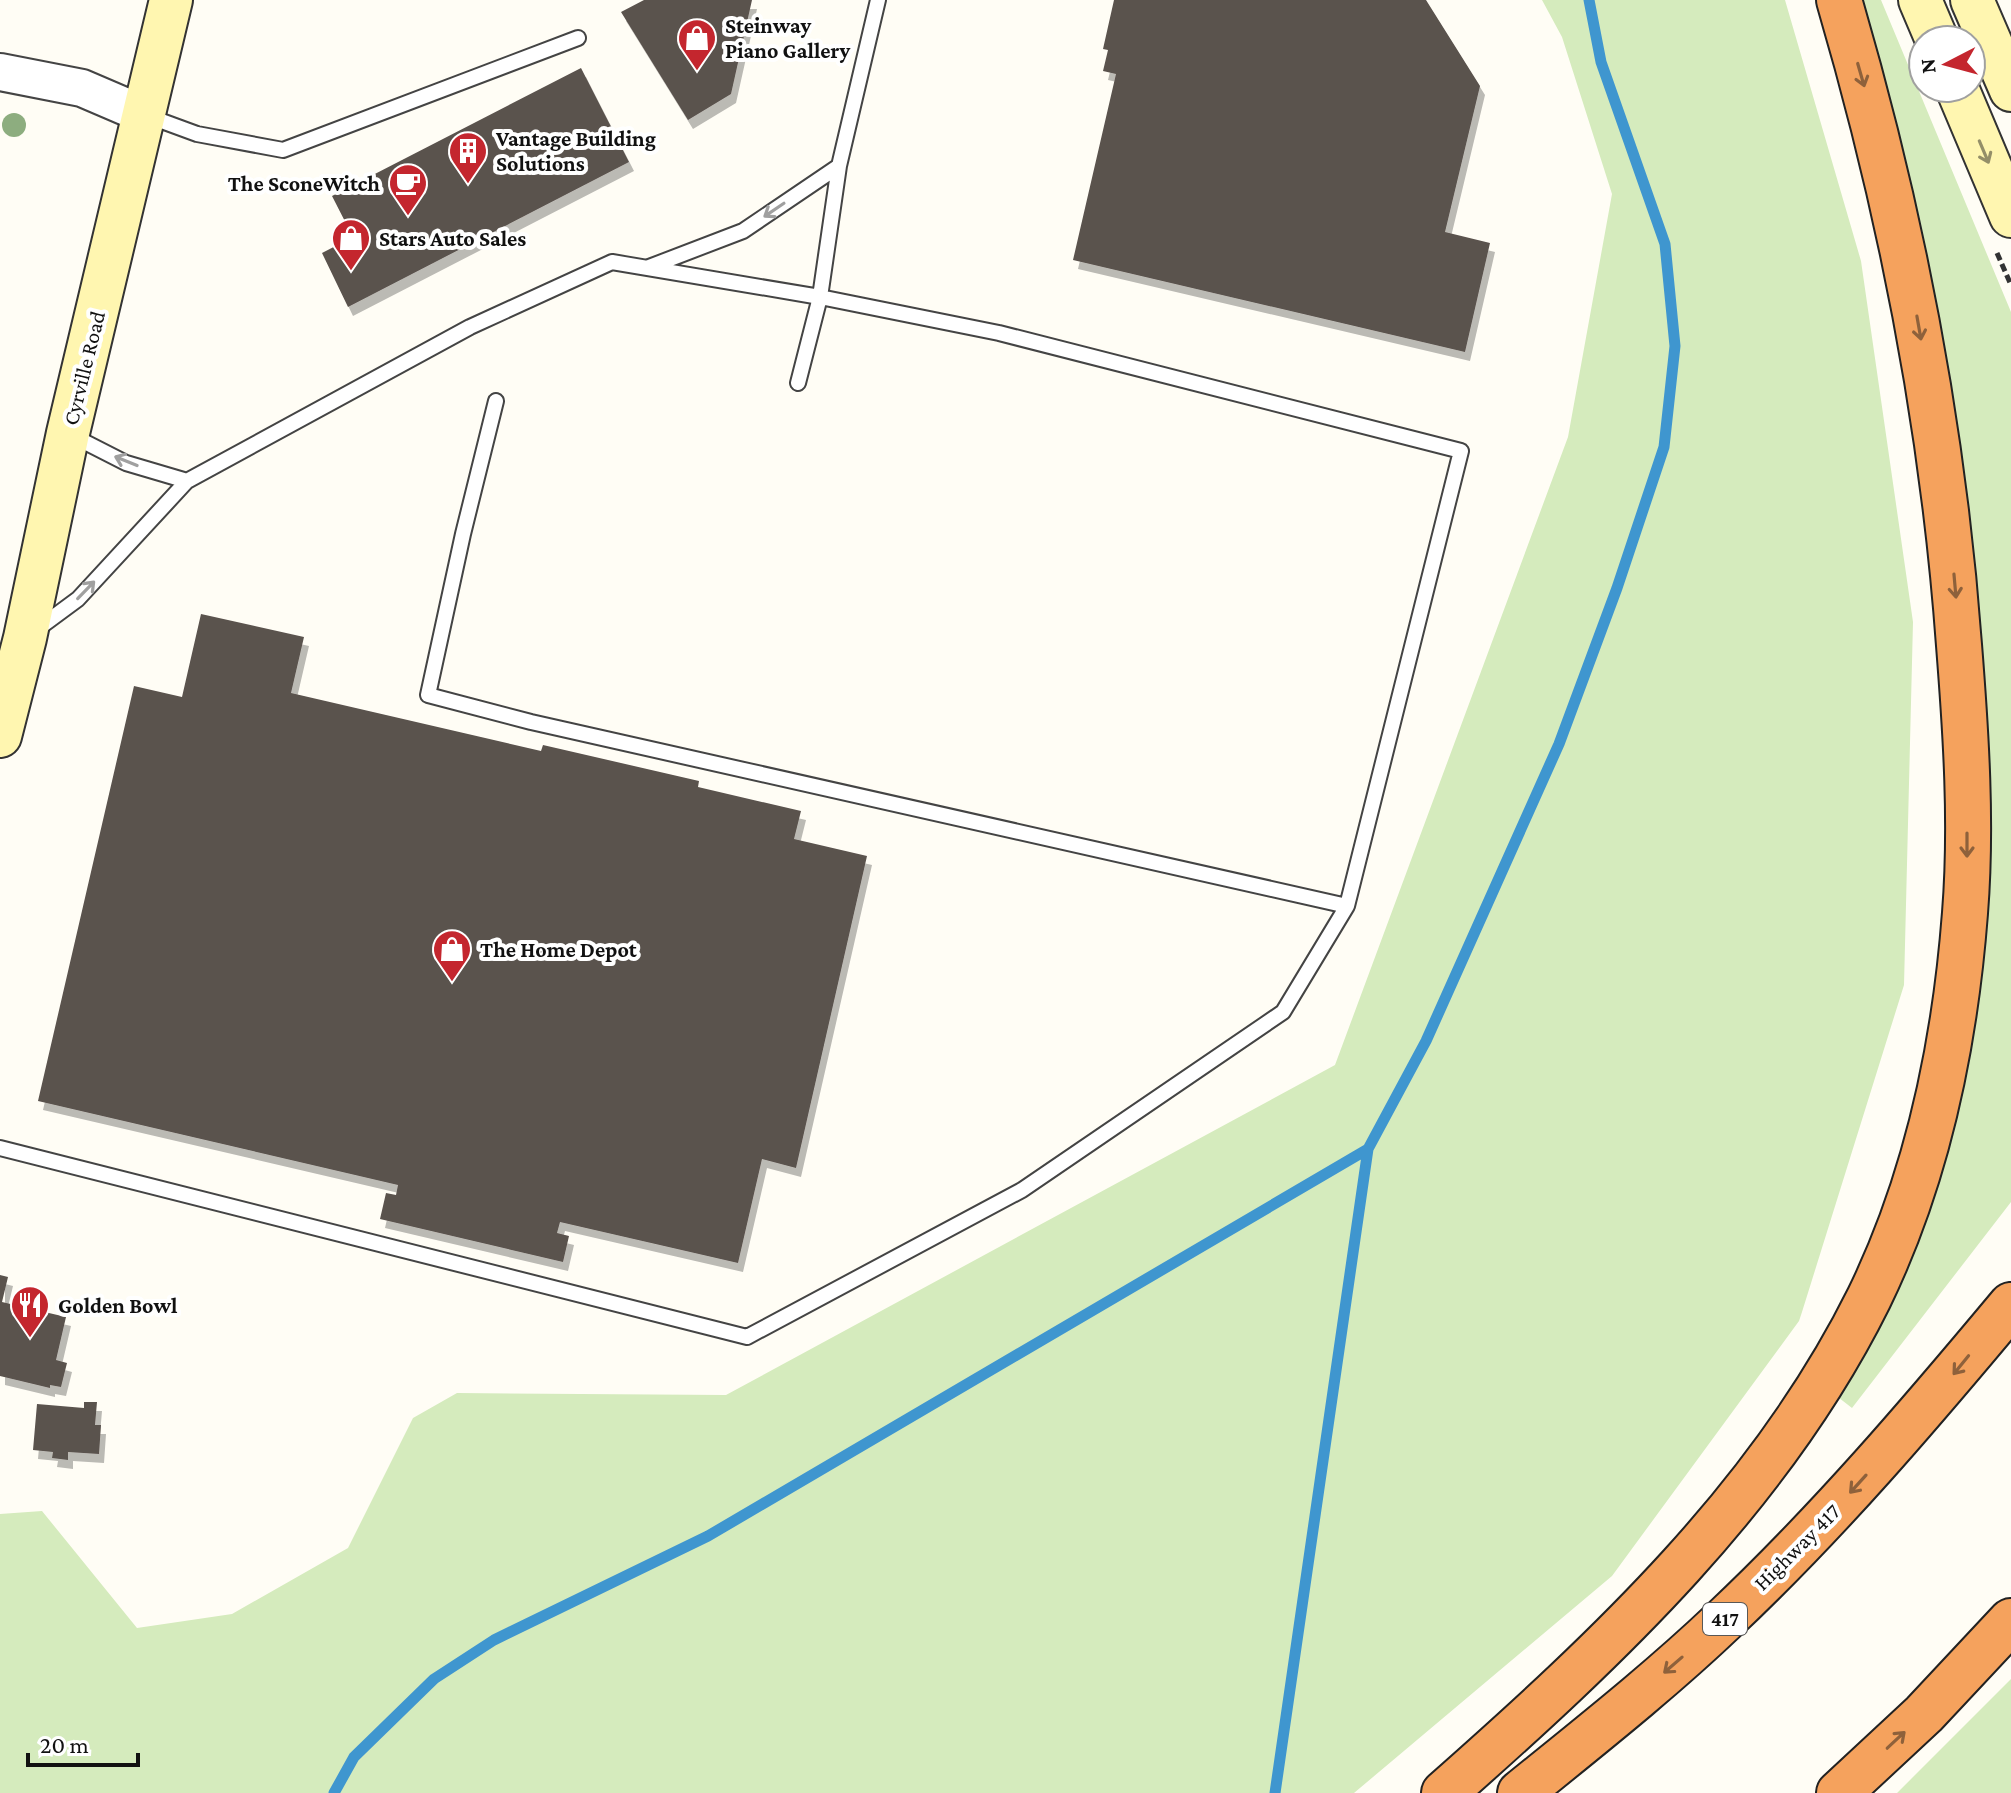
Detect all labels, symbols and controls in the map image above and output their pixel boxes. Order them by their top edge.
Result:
place label: Steinway Piano Gallery [725,13,851,63]
shop icon: Steinway Piano Gallery [676,17,718,72]
north arrow [1907,24,1987,104]
text: N [1914,57,1941,75]
one-way arrow [1854,62,1869,88]
place label: Vantage Building Solutions [495,126,656,176]
building icon: Vantage Building Solutions [447,130,489,185]
one-way arrow [1978,139,1992,164]
cafe icon: The SconeWitch [387,162,429,217]
place label: The SconeWitch [228,171,380,196]
one-way arrow [763,202,786,218]
shop icon: Stars Auto Sales [330,217,372,272]
place label: Stars Auto Sales [379,226,526,251]
street label: Cyrville Road [58,308,110,428]
one-way arrow [1912,315,1927,341]
one-way arrow [114,453,139,467]
one-way arrow [1947,572,1962,599]
one-way arrow [76,581,95,600]
one-way arrow [1959,831,1975,858]
shop icon: The Home Depot [431,928,473,983]
place label: The Home Depot [480,937,638,962]
restaurant icon: Golden Bowl [9,1284,51,1339]
place label: Golden Bowl [58,1293,178,1318]
one-way arrow [1952,1354,1970,1375]
one-way arrow [1850,1473,1868,1493]
street label: Highway 417 [1749,1499,1845,1595]
road number: 417 [1703,1603,1747,1635]
one-way arrow [1663,1656,1683,1674]
scale bar [28,1717,138,1767]
one-way arrow [1886,1730,1906,1749]
text: 20 m [40,1731,89,1758]

